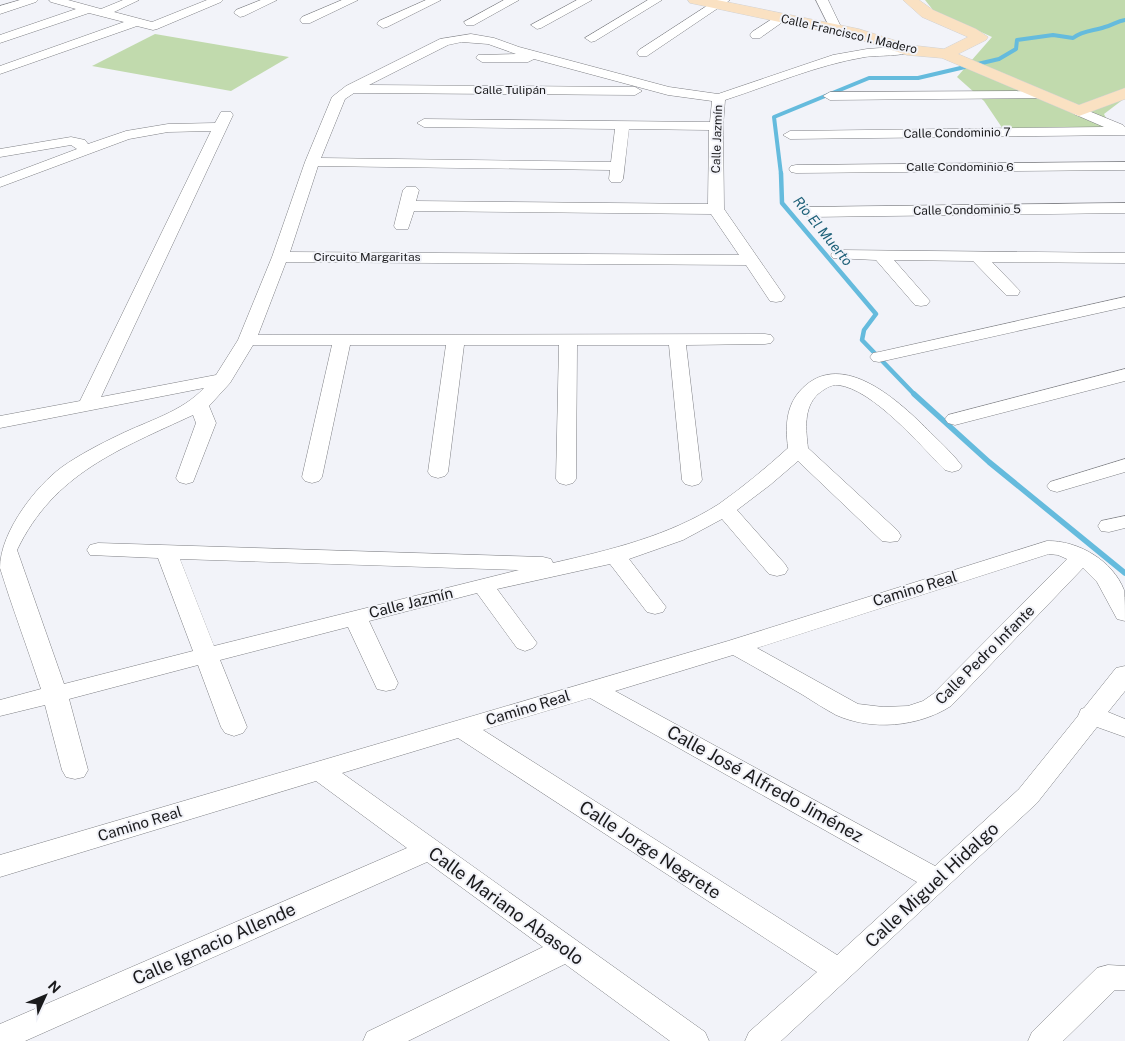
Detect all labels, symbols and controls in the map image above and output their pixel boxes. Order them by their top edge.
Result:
street label: Calle Francisco I. Madero [779,11,919,57]
street label: Calle Tulipán [474,83,546,97]
street label: Calle Jazmín [709,104,725,174]
street label: Calle Condominio 7 [903,125,1011,141]
street label: Calle Condominio 6 [906,160,1014,174]
water label: Rio El Muerto [790,193,856,269]
street label: Calle Condominio 5 [913,202,1021,218]
street label: Circuito Margaritas [313,250,421,264]
street label: Camino Real [871,568,959,609]
street label: Calle Jazmín [367,584,455,621]
street label: Calle Pedro Infante [932,602,1038,708]
street label: Camino Real [484,687,572,728]
street label: Calle José Alfredo Jiménez [663,721,867,846]
street label: Calle Jorge Negrete [576,796,725,903]
street label: Camino Real [96,803,184,844]
street label: Calle Miguel Hidalgo [861,818,1003,952]
street label: Calle Mariano Abasolo [425,842,588,969]
street label: Calle Ignacio Allende [129,898,299,989]
north arrow [20,971,70,1021]
text: N [45,977,64,996]

